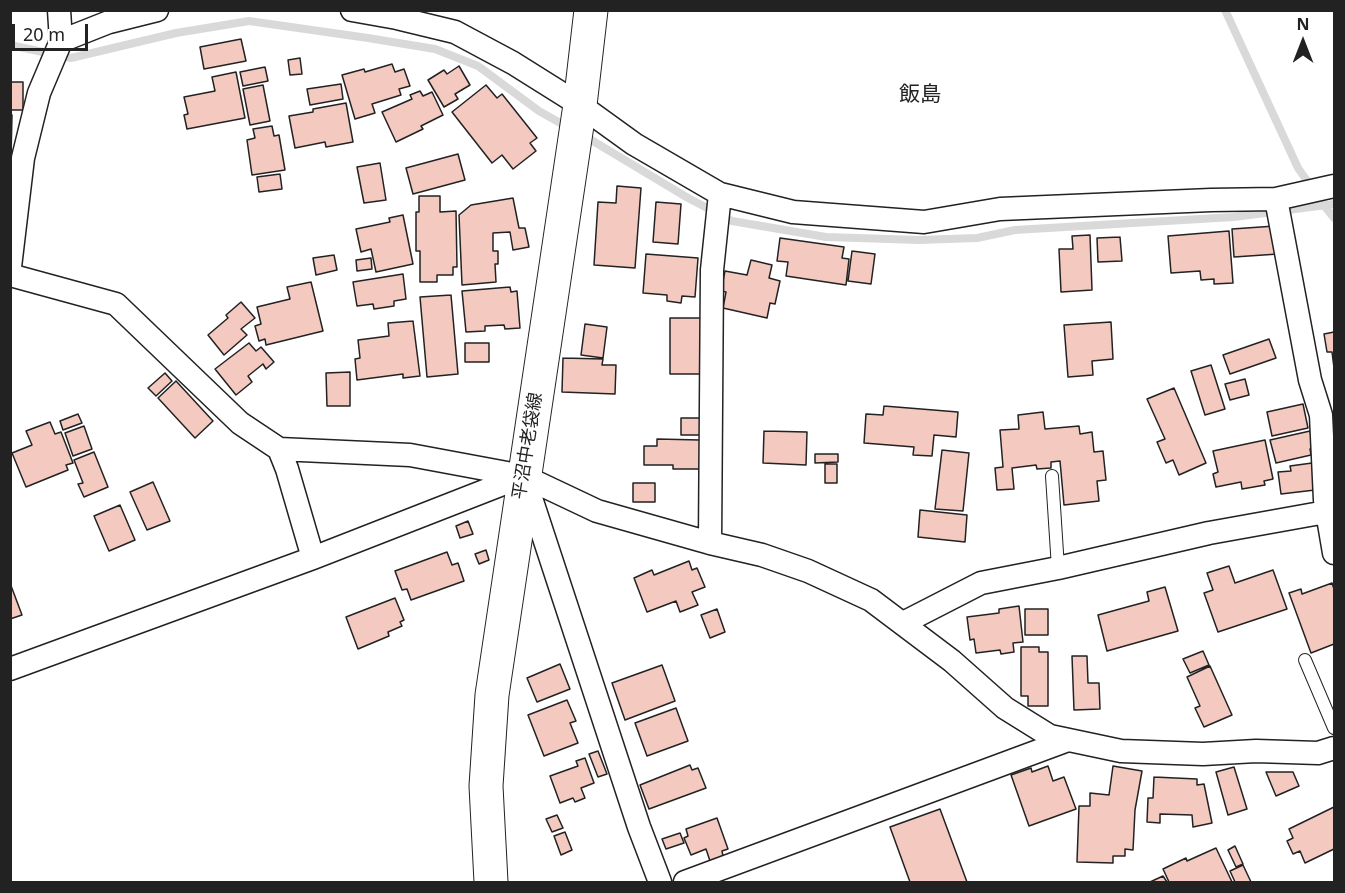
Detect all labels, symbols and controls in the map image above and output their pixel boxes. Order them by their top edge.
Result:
scale bar [15,12,92,50]
north arrow [1273,12,1333,72]
text: N [1296,13,1310,35]
text: 20 m [23,22,65,46]
district label: 飯島 [899,82,941,108]
street label: 平沼中老袋線 [509,391,547,501]

